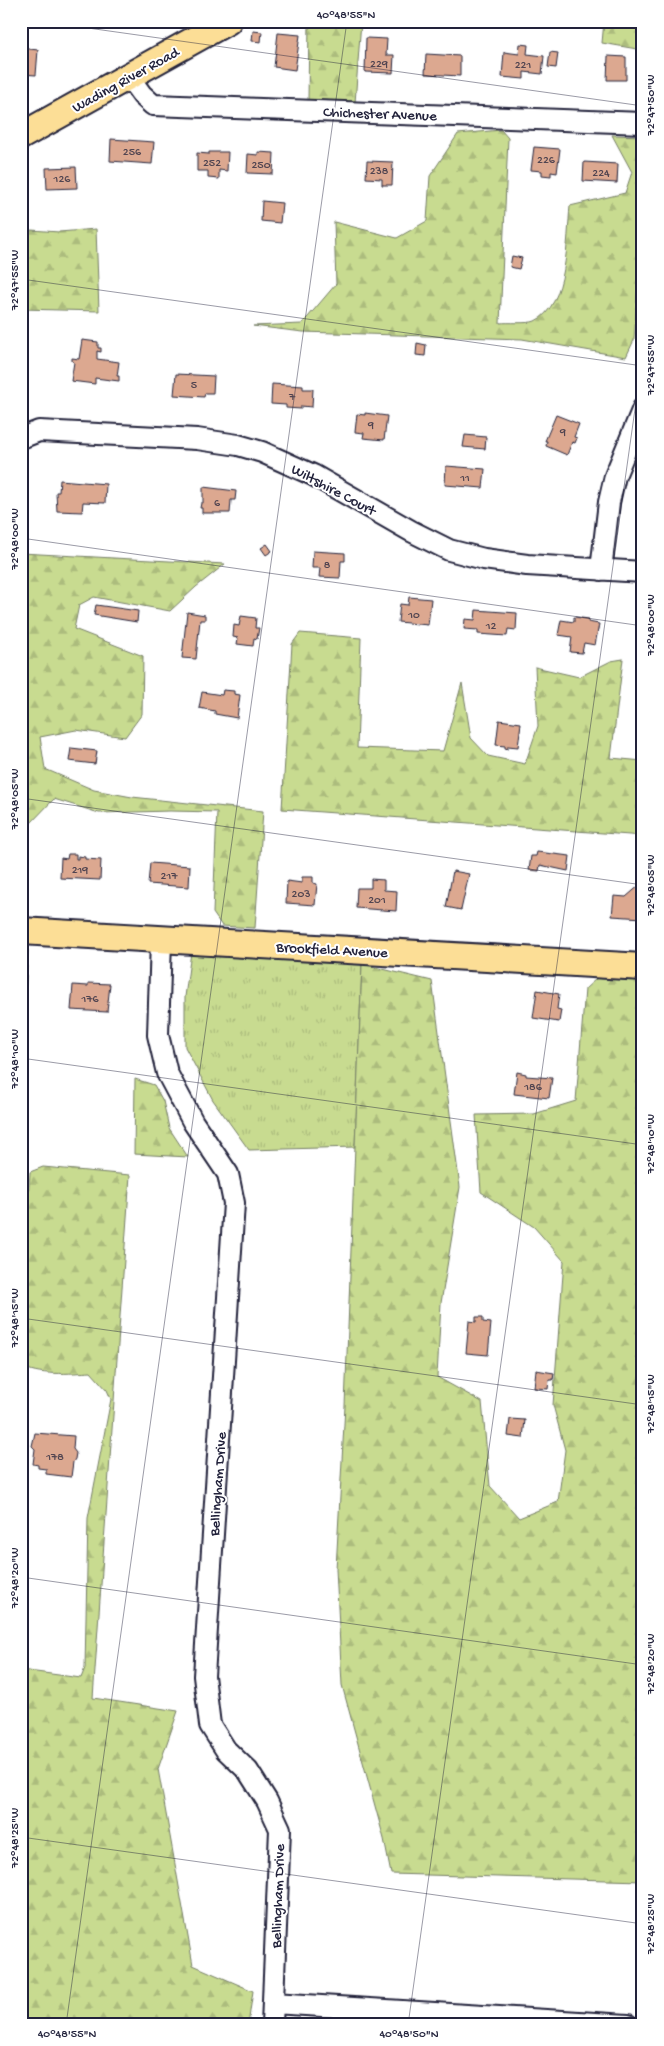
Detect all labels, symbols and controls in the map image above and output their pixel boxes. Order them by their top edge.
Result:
text: 40°48'55"N [317,9,375,23]
street label: Wading River Road [69,43,184,118]
house number: 229 [370,58,388,72]
house number: 221 [515,59,531,73]
text: 72°47'50"W [645,75,659,136]
street label: Chichester Avenue [323,104,437,126]
house number: 256 [123,146,142,160]
house number: 226 [537,154,556,168]
house number: 252 [203,157,221,171]
house number: 250 [251,159,271,173]
house number: 238 [370,165,389,179]
house number: 224 [592,167,610,181]
house number: 126 [53,173,71,187]
text: 72°47'55"W [9,250,23,311]
text: 72°47'55"W [645,335,659,396]
house number: 5 [191,379,197,393]
house number: 7 [288,391,296,405]
house number: 9 [367,419,374,433]
house number: 9 [559,426,566,440]
street label: Wiltshire Court [288,461,380,521]
house number: 11 [459,472,470,486]
house number: 6 [214,497,221,511]
text: 72°48'00"W [9,508,23,571]
house number: 8 [324,559,331,573]
text: 72°48'00"W [645,594,659,657]
house number: 10 [407,609,420,623]
house number: 12 [485,620,496,634]
text: 72°48'05"W [9,768,23,831]
text: 72°48'05"W [645,854,659,917]
house number: 219 [72,864,88,878]
house number: 217 [161,870,178,884]
house number: 203 [292,888,310,902]
house number: 201 [368,894,386,908]
street label: Brookfield Avenue [275,939,388,963]
house number: 176 [80,993,100,1007]
text: 72°48'10"W [9,1029,23,1090]
house number: 186 [523,1081,543,1095]
text: 72°48'10"W [645,1114,659,1175]
text: 72°48'15"W [9,1288,23,1349]
text: 72°48'15"W [645,1374,659,1435]
street label: Bellingham Drive [206,1431,232,1538]
house number: 178 [45,1451,64,1465]
text: 72°48'20"W [9,1548,23,1609]
text: 72°48'20"W [645,1634,659,1695]
text: 72°48'25"W [9,1808,23,1869]
street label: Bellingham Drive [268,1843,290,1949]
text: 72°48'25"W [645,1894,659,1955]
text: 40°48'55"N [38,2028,96,2042]
text: 40°48'50"N [379,2028,439,2042]

